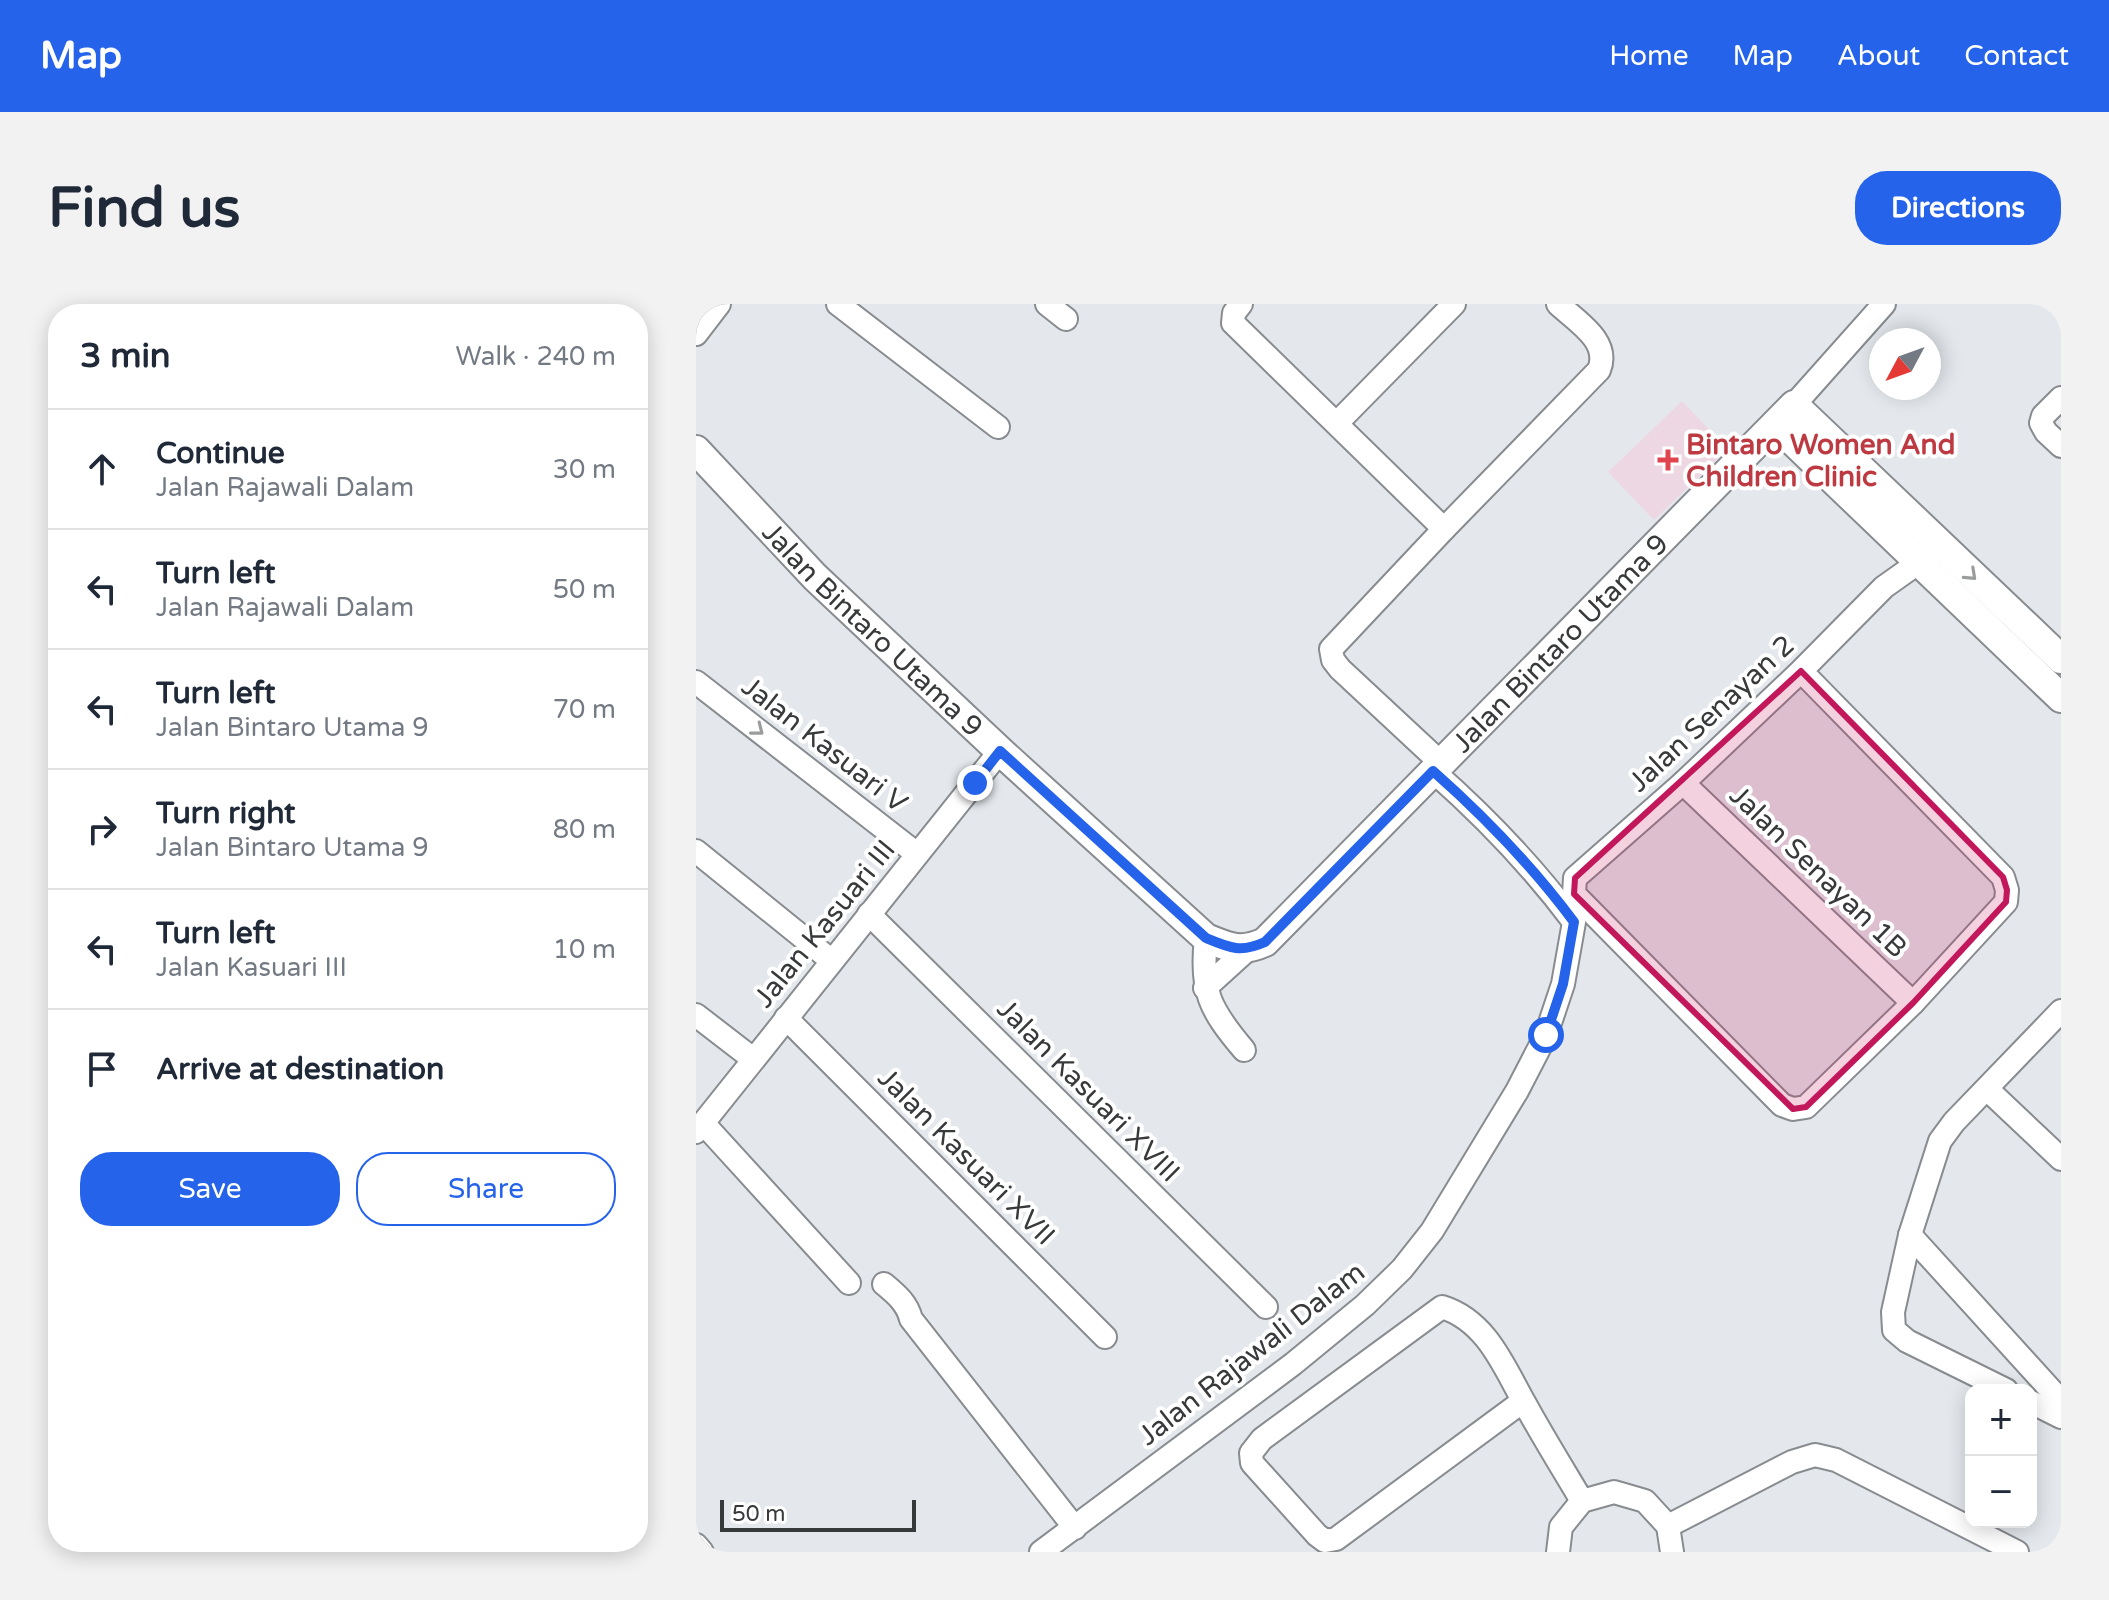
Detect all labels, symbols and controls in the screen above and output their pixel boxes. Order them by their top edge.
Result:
text: Map [40,33,122,79]
text: Home [1609,39,1689,73]
text: Map [1733,39,1793,73]
text: About [1837,39,1920,73]
text: Contact [1964,39,2069,73]
button: Directions [1855,171,2061,245]
text: Find us [48,175,240,242]
north arrow [1869,328,1941,400]
text: 3 min [80,336,171,377]
text: Walk · 240 m [456,341,616,372]
place label: Bintaro Women And Children Clinic [1686,428,1955,494]
text: Continue [156,435,285,472]
icon: ahead [80,447,124,491]
marker: Bintaro Women And Children Clinic [1657,449,1679,471]
text: 30 m [553,454,616,485]
text: Jalan Rajawali Dalam [156,472,414,503]
street label: Jalan Bintaro Utama 9 [755,516,990,744]
street label: Jalan Bintaro Utama 9 [1445,527,1676,760]
text: Turn left [156,555,275,592]
one-way arrow [1962,566,1977,580]
icon: left [80,567,124,611]
text: 50 m [553,574,616,605]
text: Jalan Rajawali Dalam [156,592,414,623]
street label: Jalan Senayan 2 [1622,628,1802,799]
street label: Jalan Kasuari V [735,670,914,820]
text: Turn left [156,675,275,712]
icon: left [80,687,124,731]
text: 70 m [553,694,616,725]
text: Jalan Bintaro Utama 9 [156,712,428,743]
one-way arrow [749,720,763,734]
route end [957,765,993,801]
street label: Jalan Senayan 1B [1723,778,1914,965]
text: Turn right [156,795,296,832]
icon: right [80,807,124,851]
text: 80 m [553,814,616,845]
text: Jalan Bintaro Utama 9 [156,832,428,863]
street label: Jalan Kasuari III [747,833,903,1014]
text: Turn left [156,915,275,952]
icon: left [80,927,124,971]
text: 10 m [553,934,616,965]
text: Jalan Kasuari III [156,952,347,983]
street label: Jalan Kasuari XVIII [990,992,1187,1189]
route start [1528,1017,1564,1053]
icon: arrive [80,1047,124,1091]
text: Arrive at destination [156,1051,444,1088]
street label: Jalan Kasuari XVII [871,1061,1062,1252]
button: Save [80,1152,340,1226]
button: Share [356,1152,616,1226]
street label: Jalan Rajawali Dalam [1132,1255,1372,1453]
map controls [1965,1384,2037,1528]
button: + [1965,1384,2037,1456]
button: − [1965,1456,2037,1528]
scale bar [720,1496,916,1532]
text: 50 m [732,1501,786,1527]

